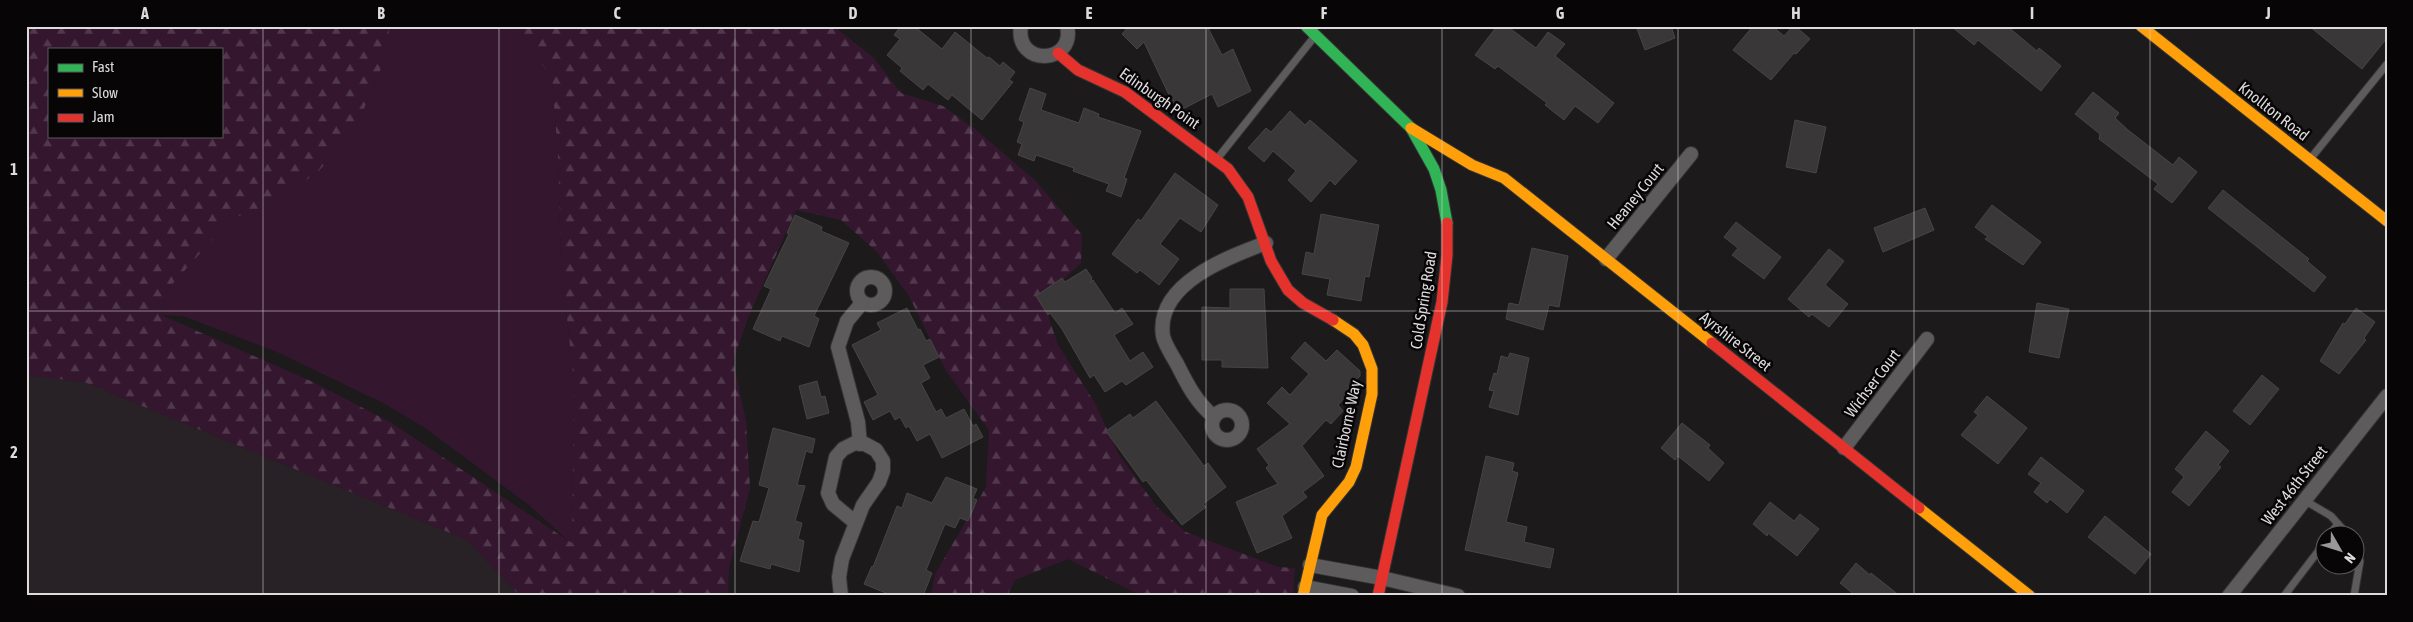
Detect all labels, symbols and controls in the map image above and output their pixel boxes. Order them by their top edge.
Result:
text: A [140,4,149,22]
text: B [377,4,385,22]
text: C [613,4,621,22]
text: D [849,4,858,22]
text: E [1086,4,1093,22]
text: F [1321,4,1328,22]
text: G [1556,4,1565,22]
text: H [1791,4,1801,22]
text: I [2030,4,2034,22]
text: J [2264,4,2271,22]
legend [48,48,222,138]
text: Fast [92,58,114,75]
street label: Edinburgh Point [1116,64,1204,133]
street label: Knollton Road [2235,78,2313,144]
text: Slow [92,84,118,101]
text: Jam [92,108,115,125]
street label: Heaney Court [1603,159,1668,233]
text: 1 [10,160,18,178]
street label: Cold Spring Road [1406,250,1441,350]
street label: Ayrshire Street [1696,308,1776,375]
street label: Wichser Court [1841,345,1904,421]
street label: Clairborne Way [1328,378,1365,470]
street label: West 46th Street [2257,442,2331,528]
text: 2 [10,443,18,461]
north arrow [2316,524,2366,574]
text: N [2341,550,2359,566]

